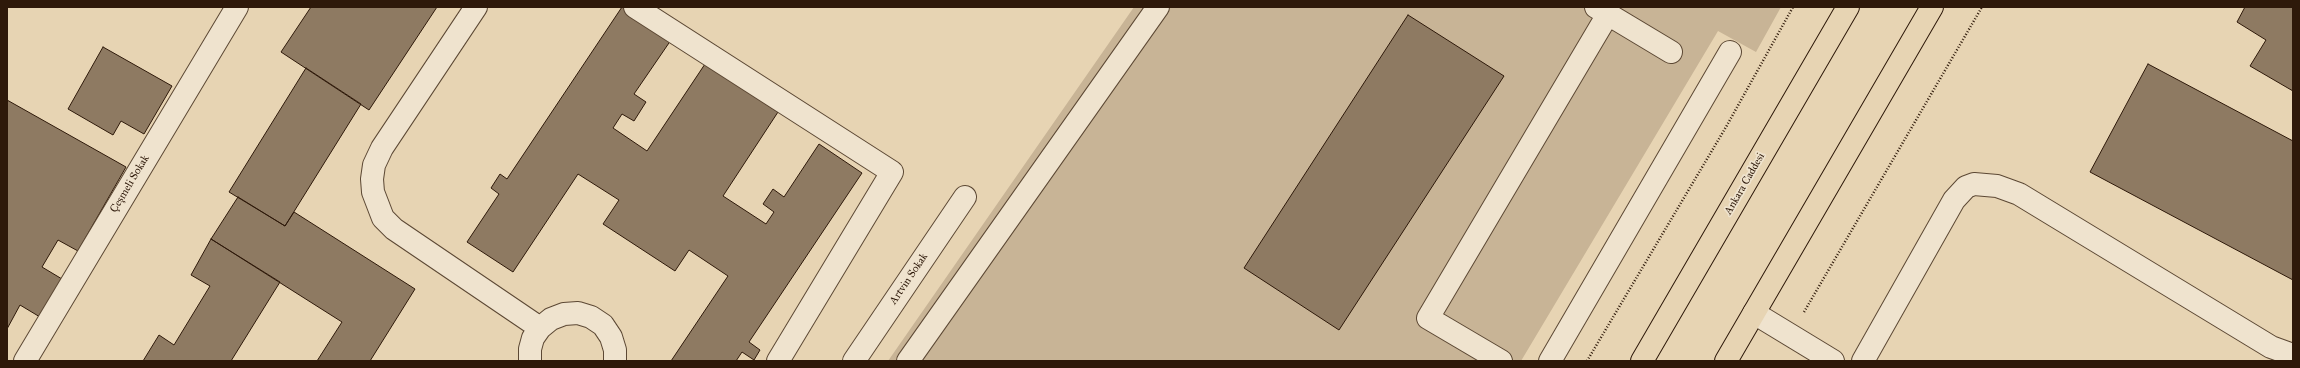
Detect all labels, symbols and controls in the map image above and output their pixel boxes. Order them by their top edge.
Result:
street label: Ankara Caddesi [1722,151,1768,217]
street label: Çeşmeli Sokak [108,153,152,215]
street label: Artvin Sokak [887,251,931,307]

